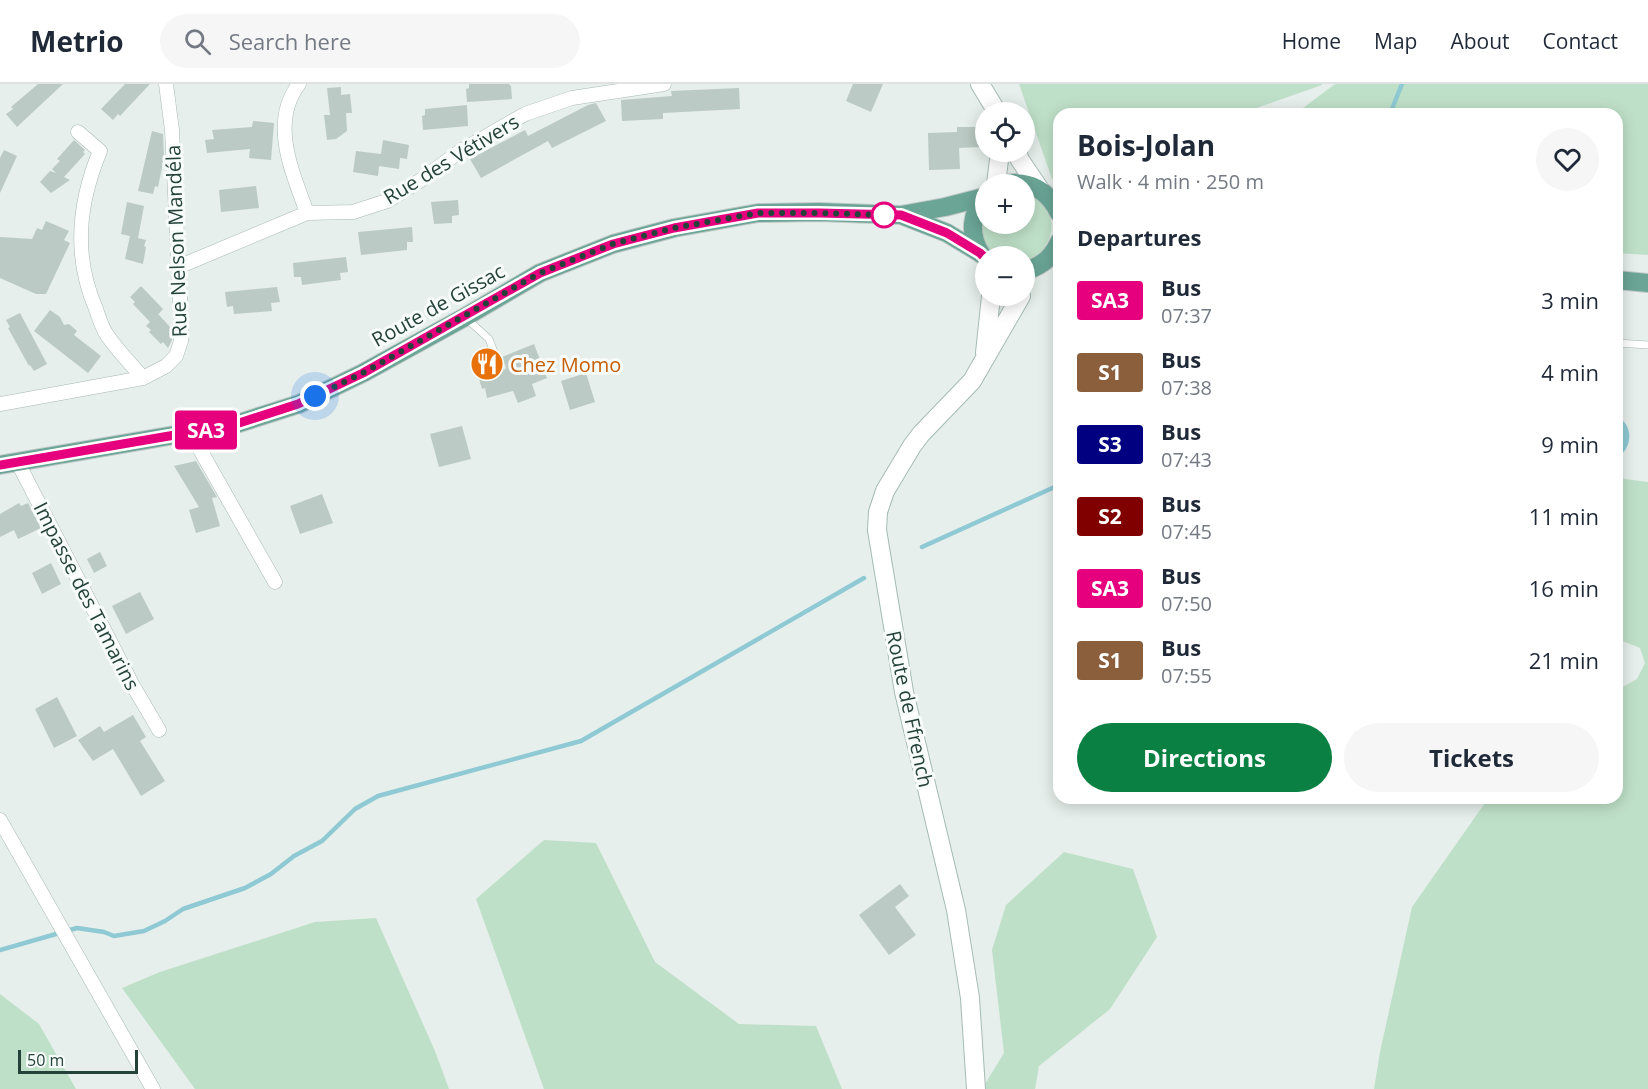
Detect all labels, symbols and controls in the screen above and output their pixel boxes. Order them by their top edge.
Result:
search box [160,14,580,68]
text: Metrio [30,22,124,60]
icon: search [181,25,214,58]
text: Search here [229,26,351,56]
text: Home [1282,27,1341,55]
text: Map [1374,27,1417,55]
text: About [1450,27,1510,55]
text: Contact [1543,27,1618,55]
map controls [975,102,1035,306]
button: locate [975,102,1035,162]
street label: Rue des Vétivers [378,108,524,210]
text: Bois-Jolan [1077,126,1215,164]
button: heart [1536,128,1599,191]
street label: Rue Nelson Mandéla [159,144,193,338]
text: Walk · 4 min · 250 m [1077,168,1264,195]
button: + [975,174,1035,234]
unlabelled marker [871,202,897,228]
text: Departures [1077,222,1201,252]
button: − [975,246,1035,306]
street label: Route de Gissac [367,257,509,353]
text: Bus [1161,272,1201,302]
text: 3 min [1541,285,1599,315]
text: SA3 [1091,286,1129,314]
text: 07:37 [1161,302,1212,329]
text: Bus [1161,344,1201,374]
restaurant icon: Chez Momo [469,346,505,382]
place label: Chez Momo [510,351,621,378]
text: 4 min [1541,357,1599,387]
text: S1 [1098,358,1122,386]
text: 07:38 [1161,374,1212,401]
your location [300,381,330,411]
line badge: SA3 [172,410,240,450]
text: SA3 [187,416,225,444]
text: Bus [1161,416,1201,446]
text: 9 min [1541,429,1599,459]
text: S3 [1098,430,1122,458]
text: 07:43 [1161,446,1212,473]
text: Bus [1161,488,1201,518]
street label: Impasse des Tamarins [28,497,146,695]
text: 11 min [1529,501,1599,531]
text: S2 [1098,502,1122,530]
text: 07:45 [1161,518,1212,545]
text: Bus [1161,560,1201,590]
text: 16 min [1529,573,1599,603]
text: SA3 [1091,574,1129,602]
text: 07:50 [1161,590,1212,617]
street label: Route de Ffrench [880,628,940,790]
text: Bus [1161,632,1201,662]
text: 21 min [1529,645,1599,675]
text: S1 [1098,646,1122,674]
text: 07:55 [1161,662,1212,689]
button: Directions [1077,723,1332,792]
button: Tickets [1344,723,1599,792]
scale bar [18,1047,138,1074]
text: 50 m [27,1049,64,1071]

